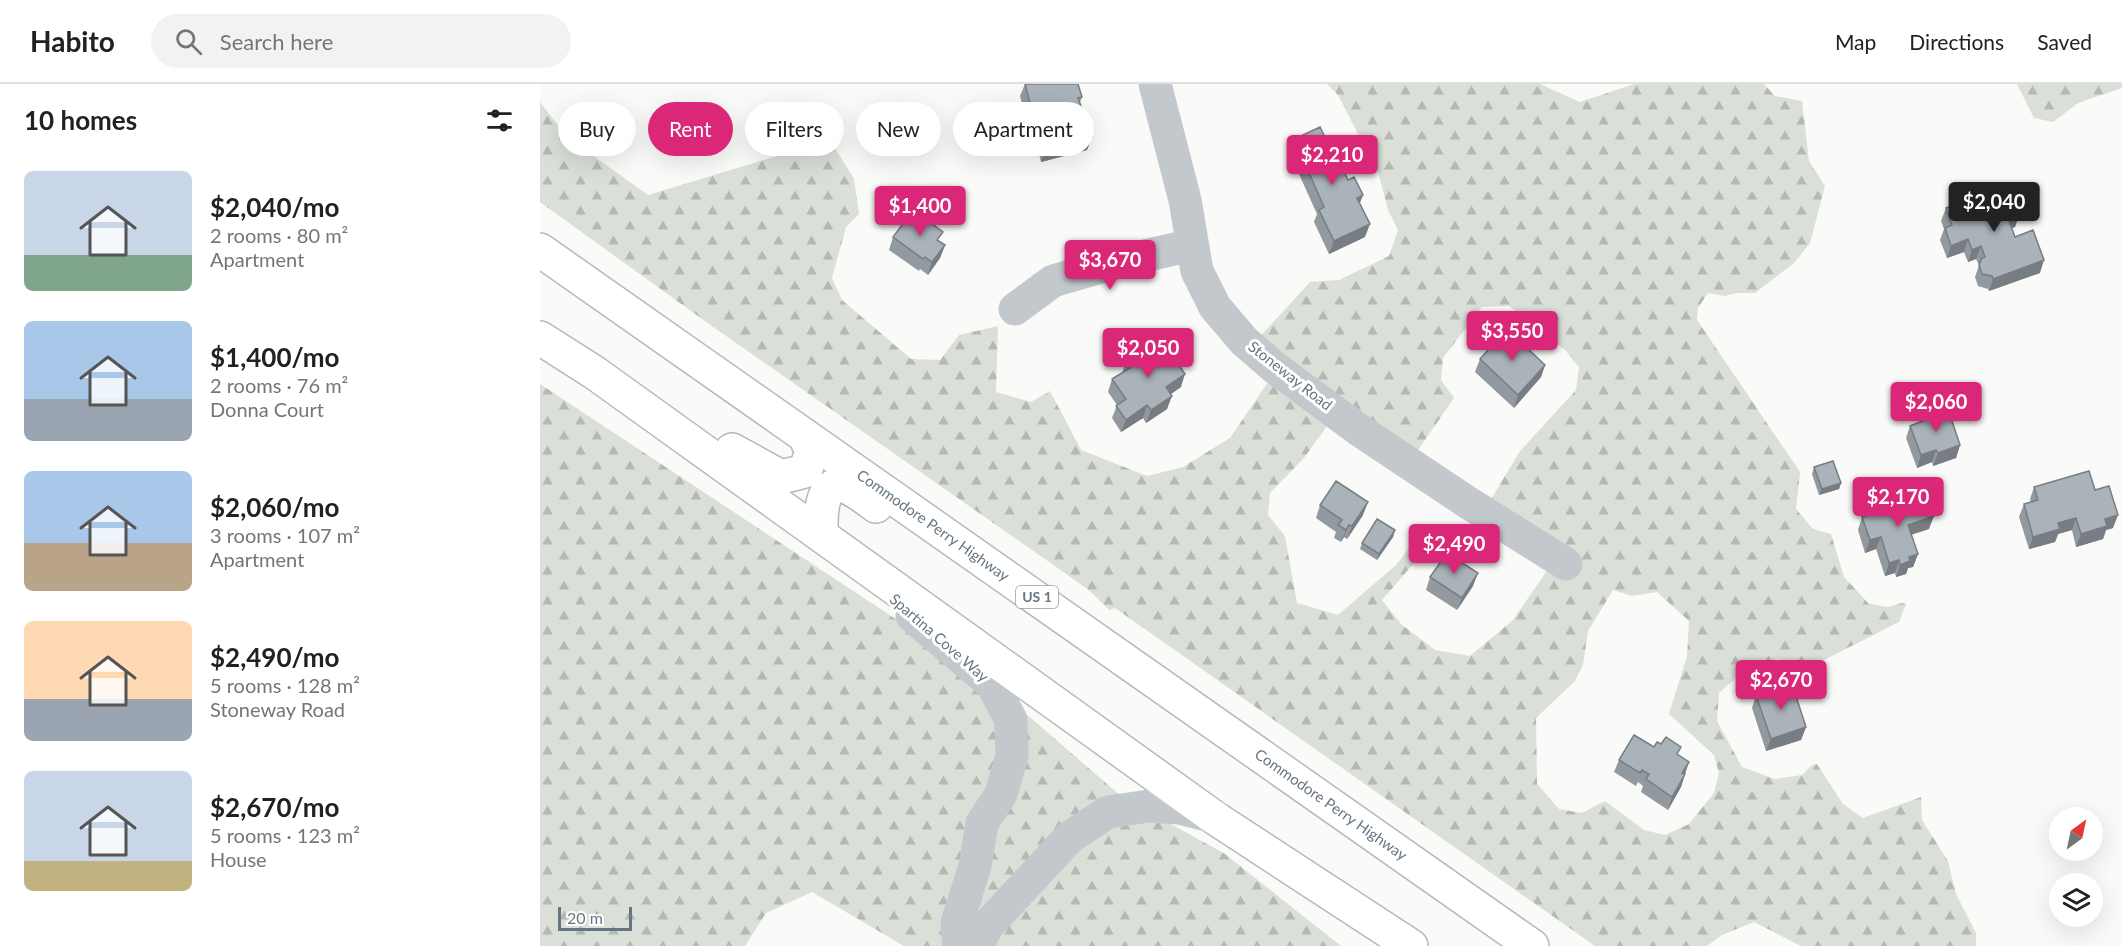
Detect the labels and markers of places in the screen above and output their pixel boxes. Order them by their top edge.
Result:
pin: $2,210 [1283,135,1381,186]
pin: $2,040 [1945,182,2043,233]
pin: $1,400 [871,186,969,237]
pin: $3,670 [1061,240,1159,291]
pin: $3,550 [1463,311,1561,362]
pin: $2,050 [1099,328,1197,379]
pin: $2,060 [1887,382,1985,433]
pin: $2,170 [1849,477,1947,528]
pin: $2,490 [1405,524,1503,575]
pin: $2,670 [1732,660,1830,711]

